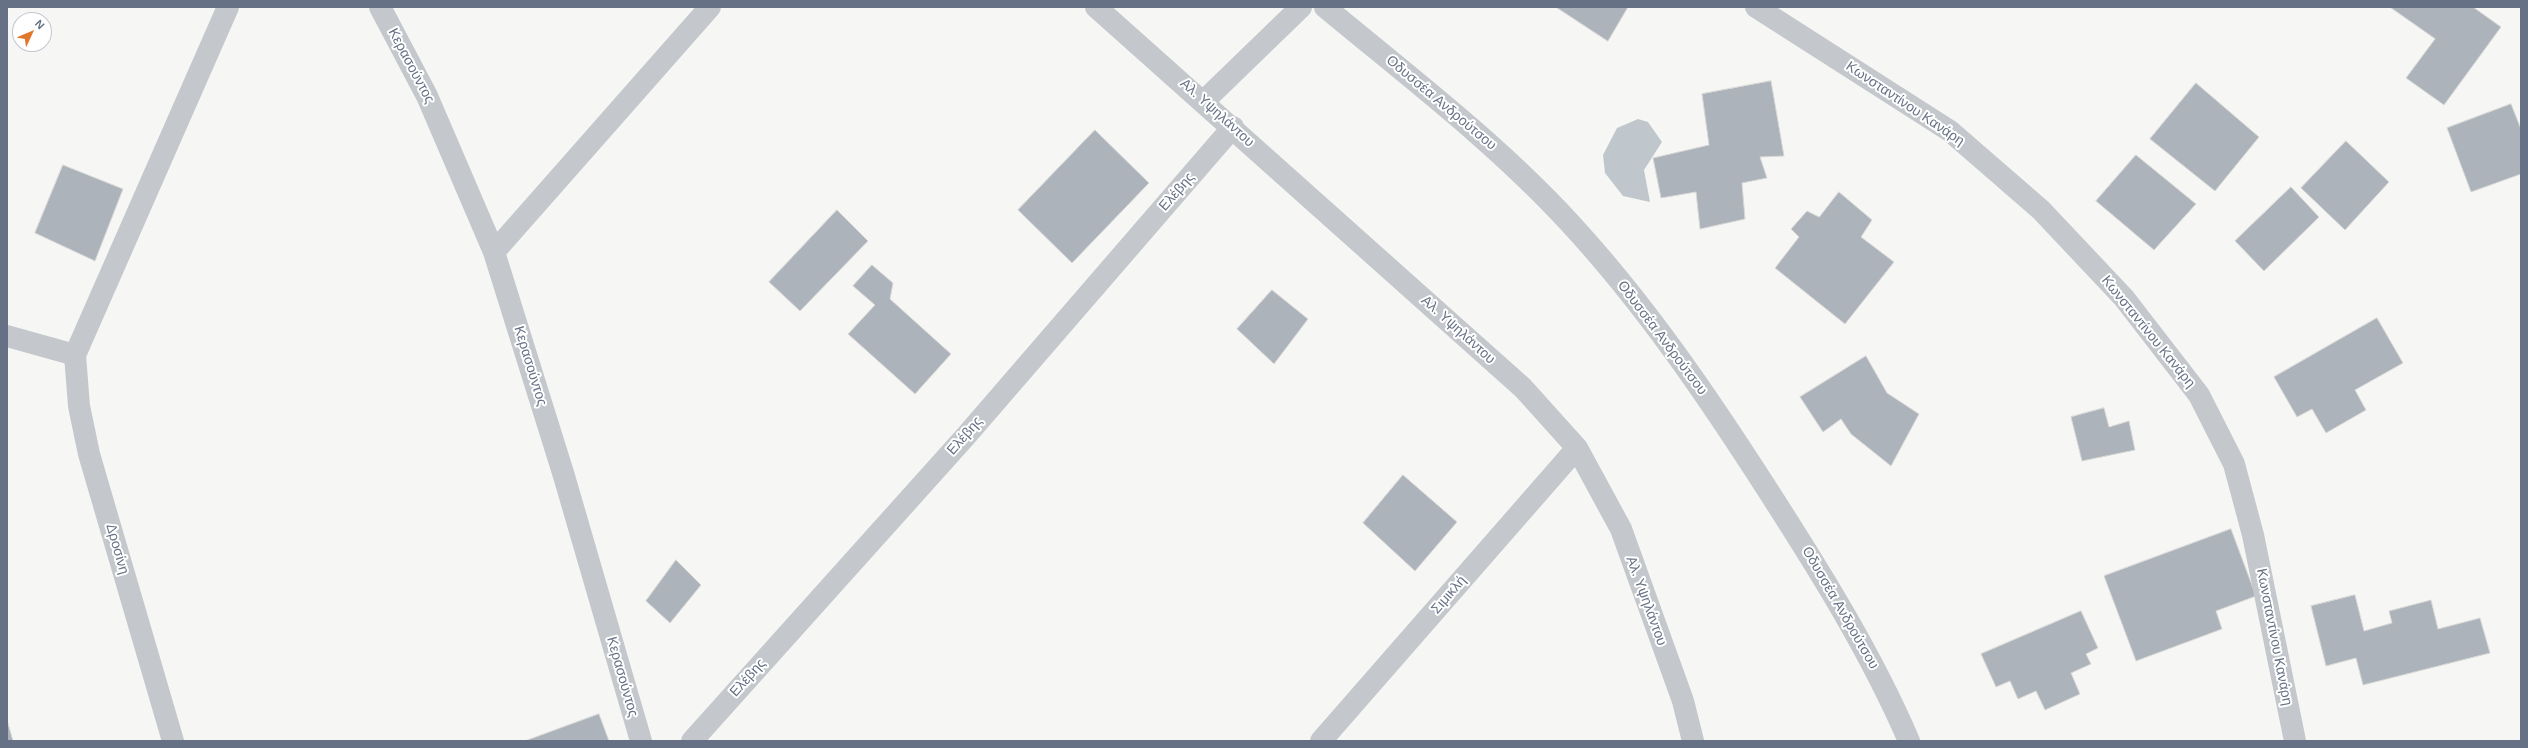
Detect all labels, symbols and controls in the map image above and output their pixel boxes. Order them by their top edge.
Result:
north arrow [12,12,52,52]
text: N [33,17,47,31]
street label: Κερασούντος [384,26,438,106]
street label: Οδυσσέα Ανδρούτσου [1383,52,1499,154]
street label: Κωνσταντίνου Κανάρη [1843,58,1967,150]
street label: Αλ. Υψηλάντου [1176,75,1258,151]
street label: Ελέβης [1156,169,1198,215]
street label: Κωνσταντίνου Κανάρη [2098,273,2198,391]
street label: Οδυσσέα Ανδρούτσου [1614,278,1710,398]
street label: Αλ. Υψηλάντου [1417,292,1499,368]
street label: Κερασούντος [510,324,550,408]
street label: Ελέβης [944,413,986,459]
street label: Δροσίνη [102,522,132,576]
street label: Οδυσσέα Ανδρούτσου [1798,544,1882,672]
street label: Αλ. Υψηλάντου [1622,554,1670,648]
street label: Κωνσταντίνου Κανάρη [2252,567,2296,707]
street label: Σιμικλή [1428,573,1470,617]
street label: Κερασούντος [603,635,641,719]
street label: Ελέβης [727,656,769,700]

